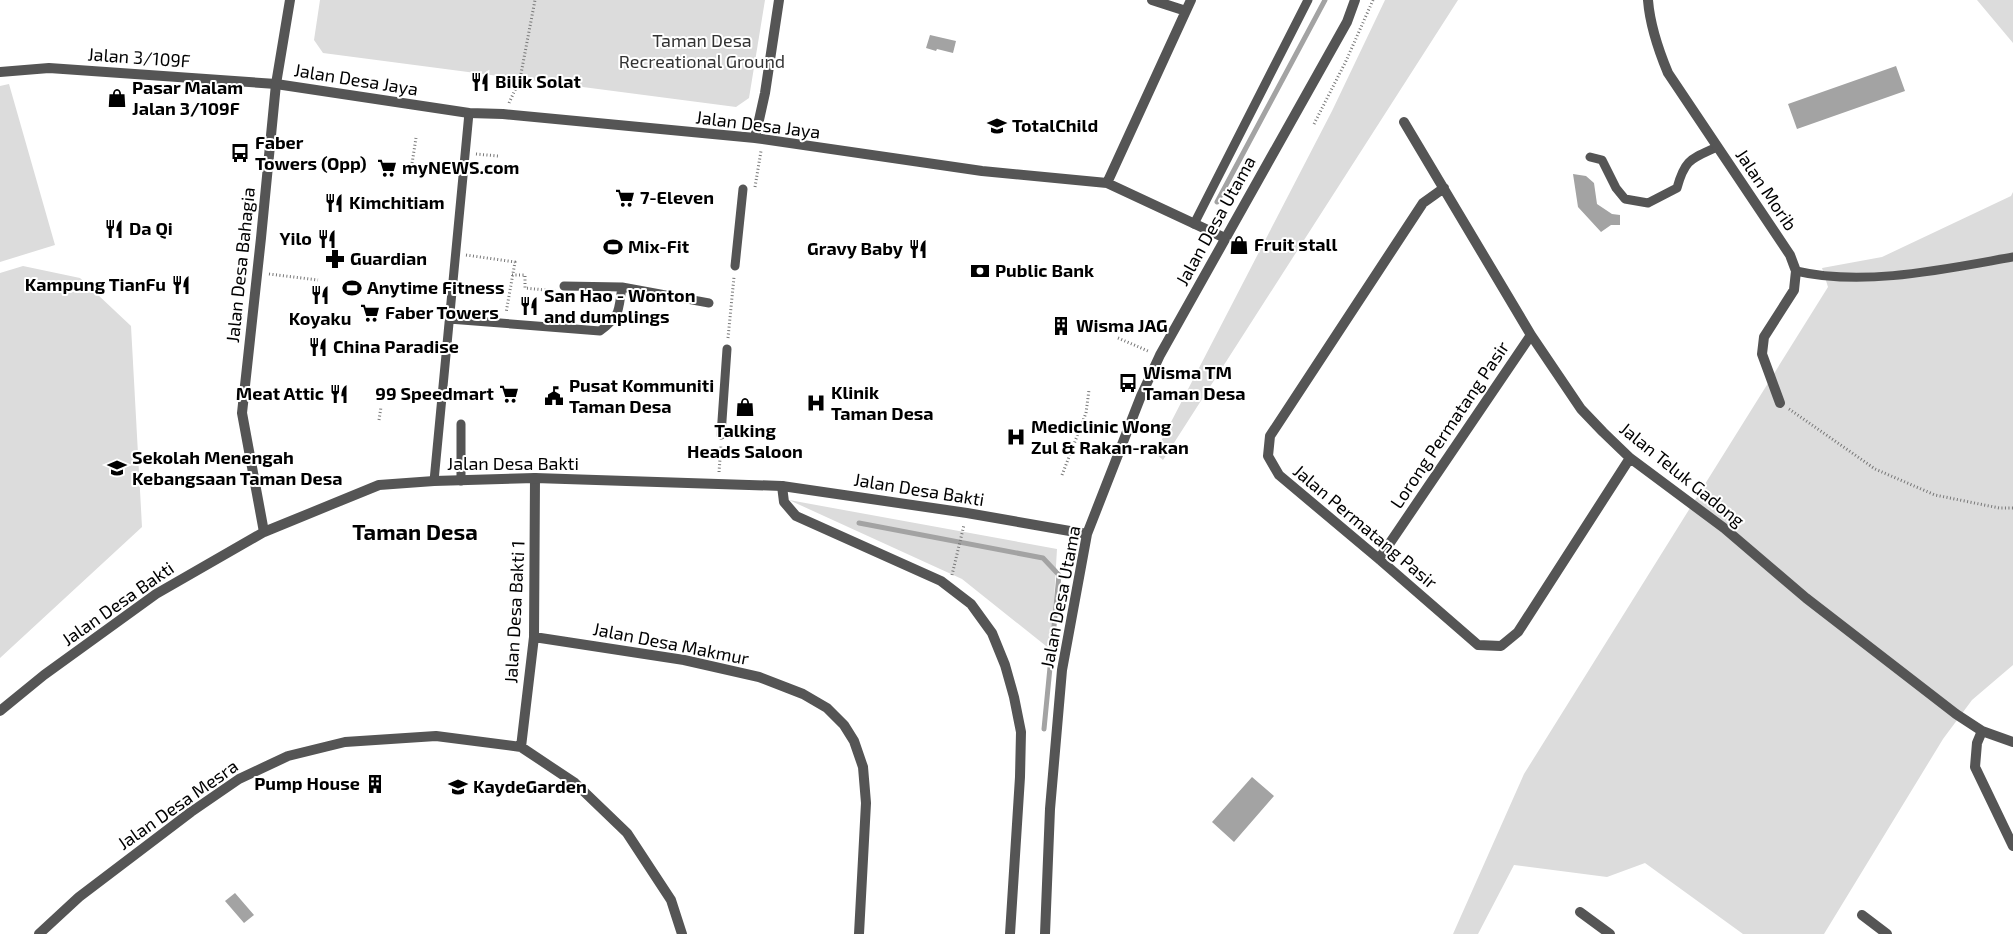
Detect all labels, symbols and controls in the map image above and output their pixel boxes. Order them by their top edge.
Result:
park label: Taman Desa Recreational Ground [619,29,785,72]
street label: Jalan 3/109F [87,42,192,72]
street label: Jalan Desa Jaya [293,58,420,100]
place label: Bilik Solat [495,70,582,92]
restaurant icon: Bilik Solat [469,71,491,93]
place label: Pasar Malam Jalan 3/109F [132,76,243,119]
shop icon: Pasar Malam Jalan 3/109F [106,87,128,109]
street label: Jalan Desa Jaya [695,105,822,143]
place label: TotalChild [1012,114,1098,136]
school or university icon: TotalChild [986,115,1008,137]
place label: Faber Towers (Opp) [255,131,367,174]
bus stop icon: Faber Towers (Opp) [229,142,251,164]
street label: Jalan Morib [1732,144,1802,234]
street label: Jalan Desa Utama [1170,152,1260,289]
place label: myNEWS.com [402,156,519,178]
supermarket icon: myNEWS.com [376,157,398,179]
street label: Jalan Desa Bahagia [221,186,259,344]
place label: 7-Eleven [640,186,714,208]
supermarket icon: 7-Eleven [614,187,636,209]
place label: Kimchitiam [349,191,445,213]
restaurant icon: Kimchitiam [323,192,345,214]
place label: Da Qi [129,217,173,239]
restaurant icon: Da Qi [103,218,125,240]
place label: Yilo [279,227,312,249]
restaurant icon: Yilo [316,228,338,250]
place label: Fruit stall [1254,233,1337,255]
shop icon: Fruit stall [1228,234,1250,256]
place label: Mix-Fit [628,235,690,257]
sports icon: Mix-Fit [602,236,624,258]
place label: Gravy Baby [807,237,904,259]
restaurant icon: Gravy Baby [907,238,929,260]
place label: Guardian [350,247,427,269]
pharmacy icon: Guardian [324,248,346,270]
place label: Public Bank [995,259,1094,281]
bank icon: Public Bank [969,260,991,282]
place label: Kampung TianFu [25,273,166,295]
restaurant icon: Kampung TianFu [170,274,192,296]
place label: Anytime Fitness [367,276,504,298]
sports icon: Anytime Fitness [341,277,363,299]
restaurant icon: Koyaku [309,284,331,306]
place label: San Hao - Wonton and dumplings [544,284,695,327]
restaurant icon: San Hao - Wonton and dumplings [518,295,540,317]
place label: Faber Towers [385,301,499,323]
supermarket icon: Faber Towers [359,302,381,324]
place label: Koyaku [289,307,351,329]
place label: Wisma JAG [1076,314,1168,336]
building icon: Wisma JAG [1050,315,1072,337]
place label: China Paradise [333,335,459,357]
restaurant icon: China Paradise [307,336,329,358]
street label: Lorong Permatang Pasir [1385,337,1513,512]
place label: Wisma TM Taman Desa [1143,361,1246,404]
bus stop icon: Wisma TM Taman Desa [1117,372,1139,394]
place label: Pusat Kommuniti Taman Desa [569,374,714,417]
place label: Klinik Taman Desa [831,381,934,424]
place label: Meat Attic [236,382,324,404]
place label: 99 Speedmart [375,382,495,404]
restaurant icon: Meat Attic [328,383,350,405]
supermarket icon: 99 Speedmart [498,383,520,405]
public building icon: Pusat Kommuniti Taman Desa [543,385,565,407]
hospital icon: Klinik Taman Desa [805,392,827,414]
shop icon: Talking Heads Saloon [734,396,756,418]
place label: Mediclinic Wong Zul & Rakan-rakan [1031,415,1189,458]
street label: Jalan Teluk Gadong [1616,417,1749,531]
place label: Talking Heads Saloon [687,419,803,462]
hospital icon: Mediclinic Wong Zul & Rakan-rakan [1005,426,1027,448]
place label: Sekolah Menengah Kebangsaan Taman Desa [132,446,342,489]
street label: Jalan Desa Bakti [447,452,579,474]
school or university icon: Sekolah Menengah Kebangsaan Taman Desa [106,457,128,479]
street label: Jalan Permatang Pasir [1289,460,1442,593]
street label: Jalan Desa Bakti [852,468,986,510]
district label: Taman Desa [352,518,478,544]
street label: Jalan Desa Utama [1035,524,1085,670]
street label: Jalan Desa Bakti 1 [499,540,529,684]
street label: Jalan Desa Bakti [57,556,178,650]
street label: Jalan Desa Makmur [591,617,751,669]
street label: Jalan Desa Mesra [113,754,242,854]
place label: Pump House [254,772,360,794]
building icon: Pump House [364,773,386,795]
place label: KaydeGarden [473,775,587,797]
school or university icon: KaydeGarden [447,776,469,798]

